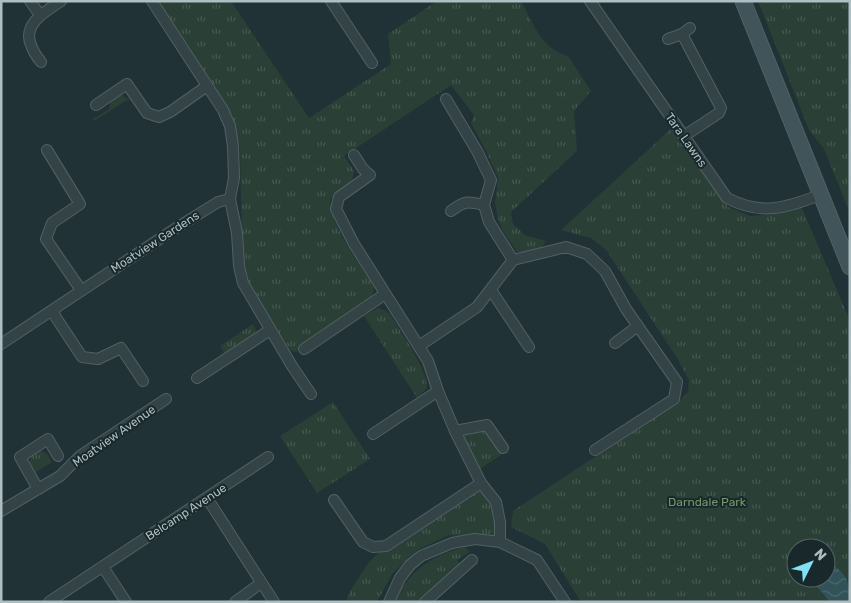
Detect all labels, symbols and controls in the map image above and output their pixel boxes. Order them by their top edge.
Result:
street label: Tara Lawns [662,110,710,170]
street label: Moatview Gardens [108,208,202,276]
street label: Moatview Avenue [70,402,158,470]
street label: Belcamp Avenue [143,481,229,543]
park label: Darndale Park [668,495,747,509]
north arrow [786,538,836,588]
text: N [811,545,830,564]

